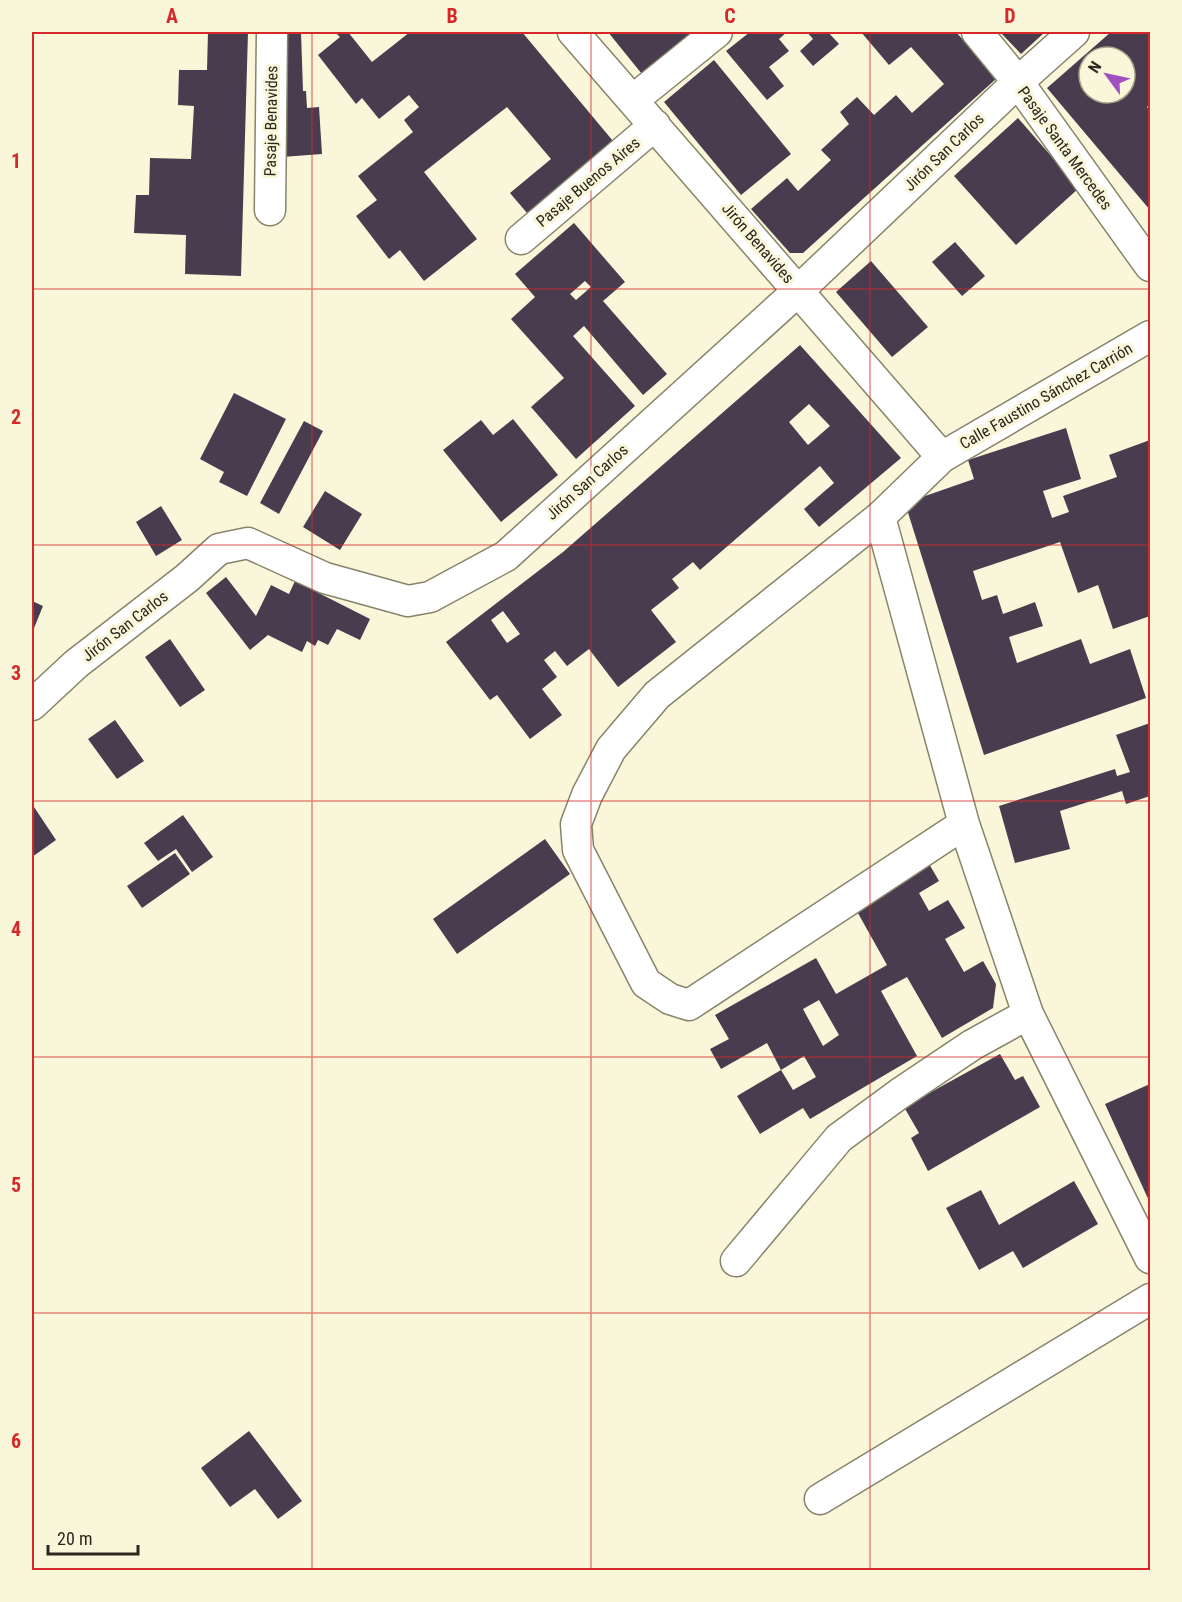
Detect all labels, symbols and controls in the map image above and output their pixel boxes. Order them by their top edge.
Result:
text: A [166,4,178,28]
text: B [446,4,458,28]
text: C [724,4,736,28]
text: D [1004,4,1016,28]
north arrow [1077,45,1137,105]
text: N [1084,58,1105,76]
street label: Pasaje Benavides [261,65,281,177]
street label: Pasaje Santa Mercedes [1014,83,1116,213]
street label: Jirón San Carlos [900,109,988,195]
street label: Pasaje Buenos Aires [532,133,644,231]
text: 1 [11,149,21,173]
street label: Jirón Benavides [718,199,798,287]
street label: Calle Faustino Sánchez Carrión [956,339,1136,453]
text: 2 [11,405,21,429]
street label: Jirón San Carlos [542,440,632,524]
street label: Jirón San Carlos [78,587,172,665]
text: 3 [11,661,21,685]
text: 4 [11,917,21,941]
text: 5 [11,1173,21,1197]
text: 6 [11,1429,21,1453]
scale bar [48,1518,138,1556]
text: 20 m [57,1528,92,1549]

